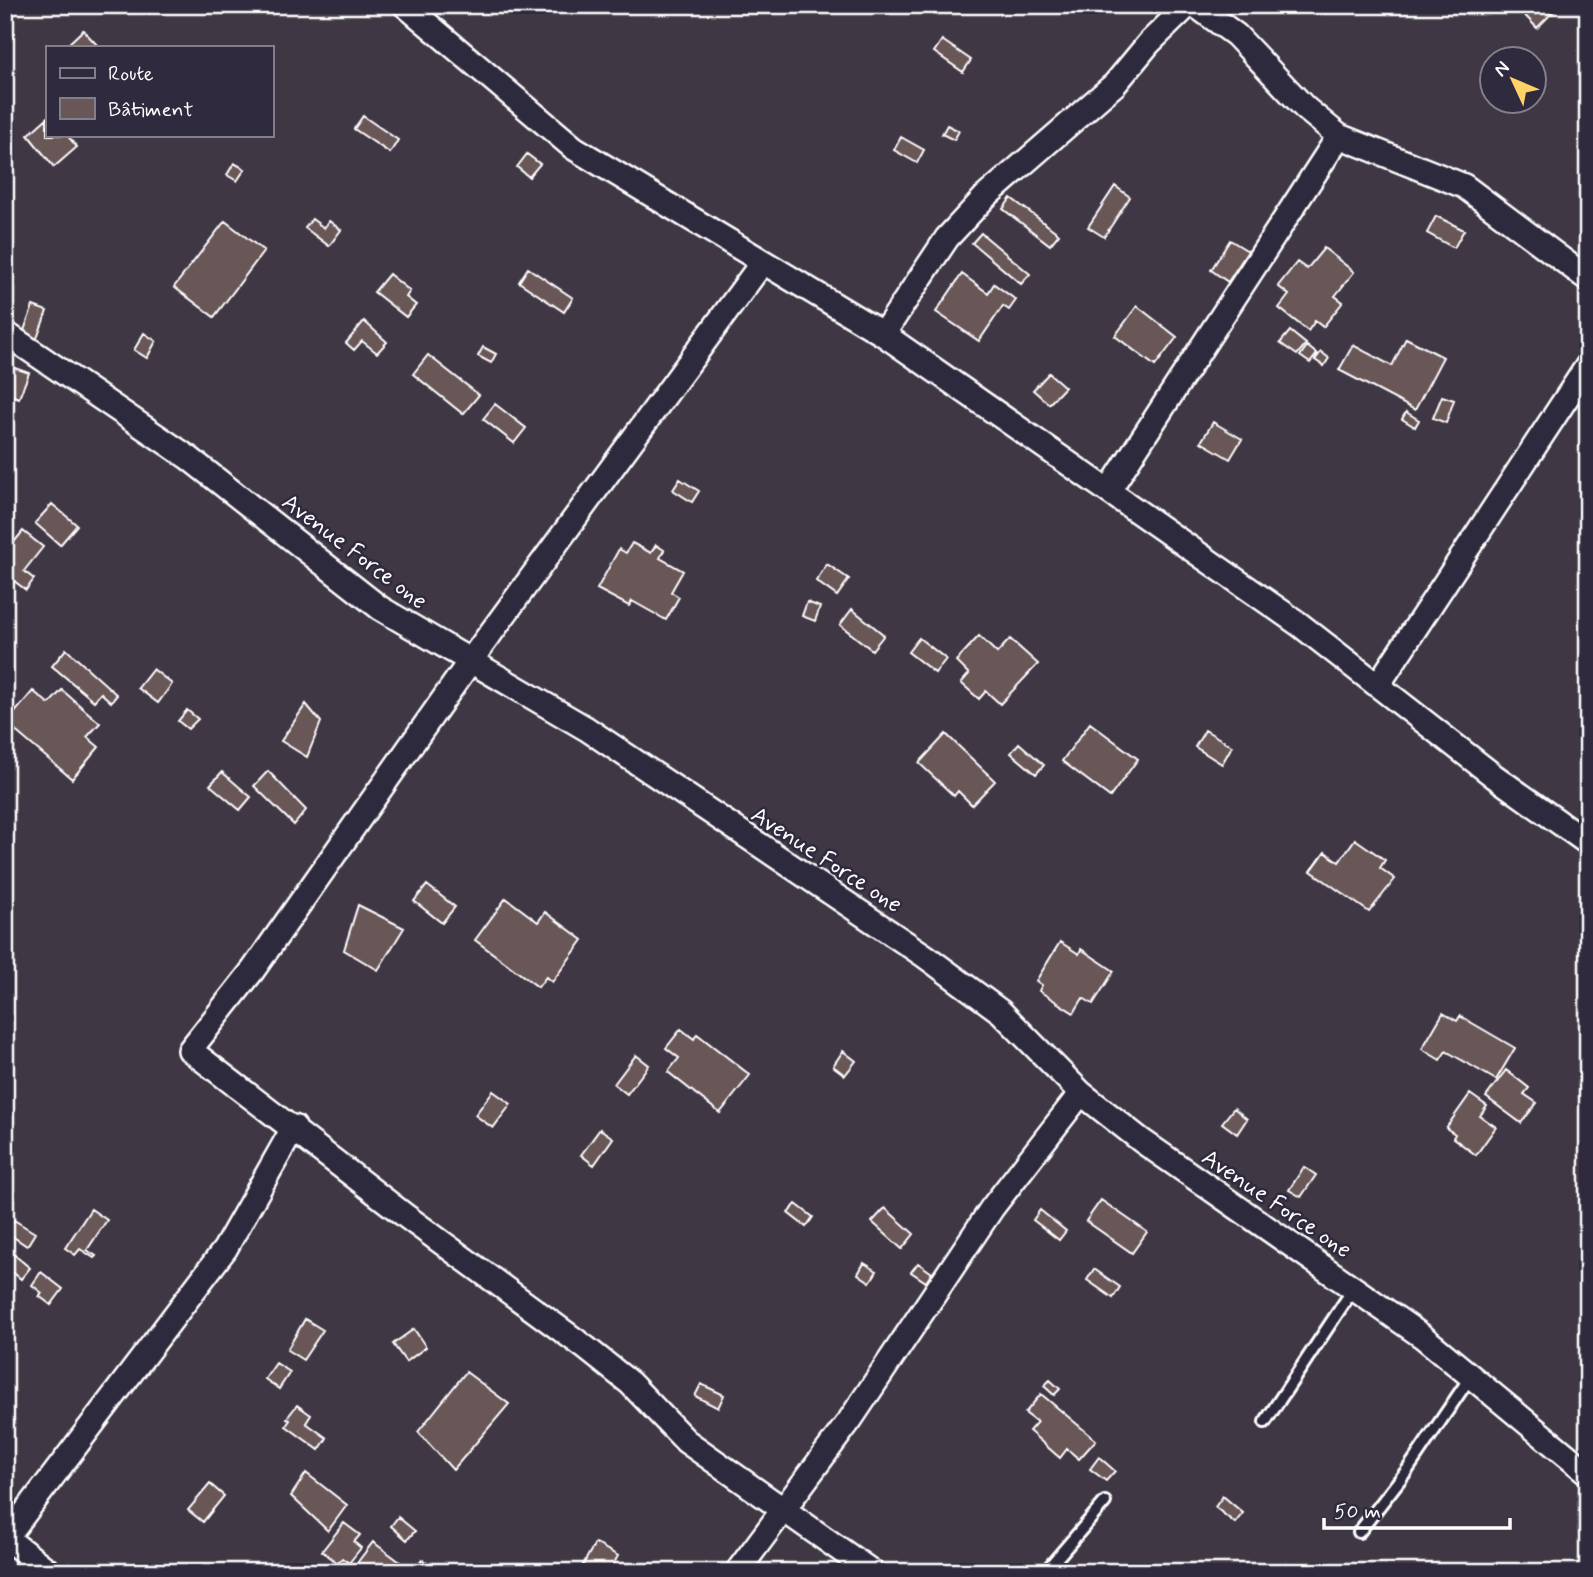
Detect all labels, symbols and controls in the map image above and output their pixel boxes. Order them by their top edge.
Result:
legend [46,46,273,136]
north arrow [1478,46,1548,116]
text: N [1488,56,1515,82]
text: Route [108,60,154,88]
text: Bâtiment [108,96,193,124]
street label: Avenue Force one [275,487,433,617]
street label: Avenue Force one [745,800,908,921]
street label: Avenue Force one [1195,1143,1357,1266]
scale bar [1324,1486,1509,1530]
text: 50 m [1334,1498,1381,1526]

